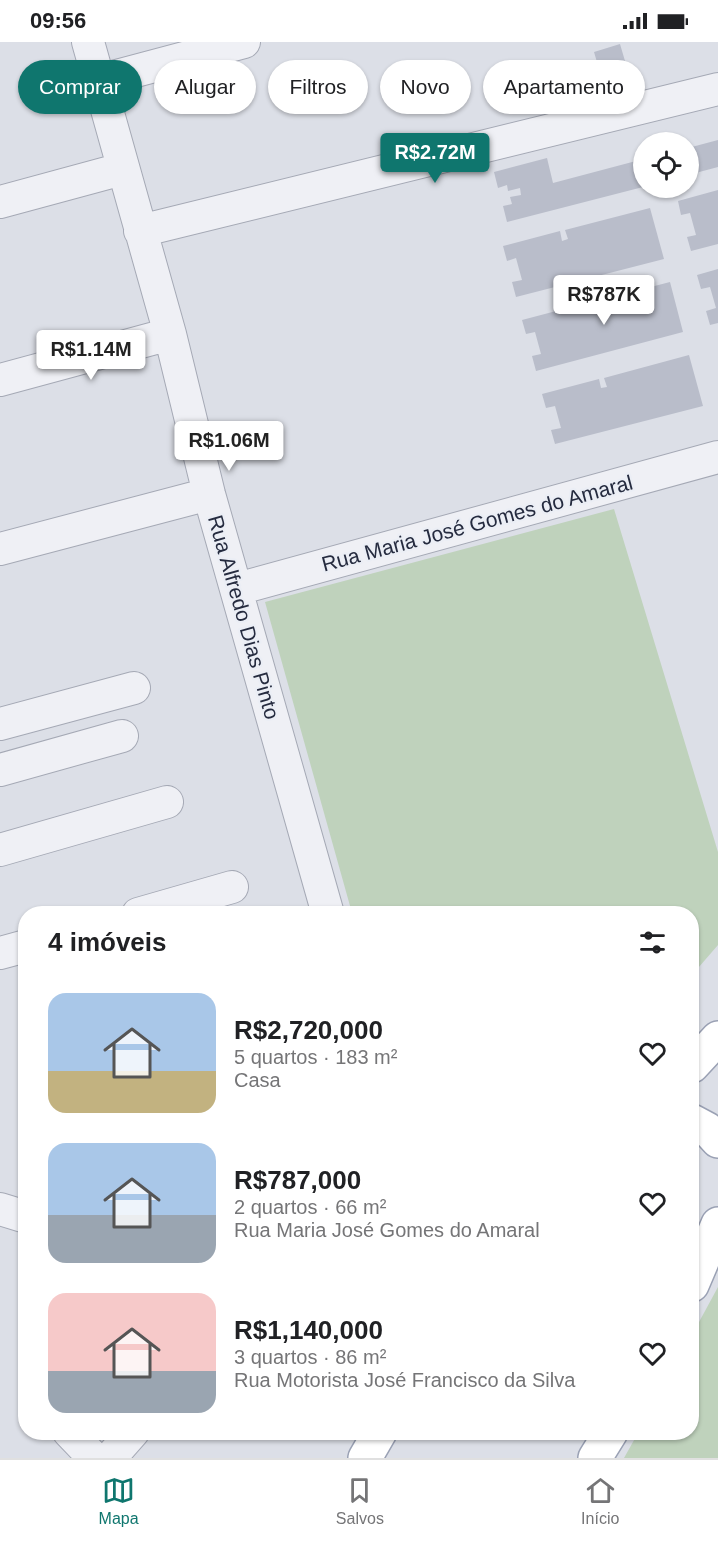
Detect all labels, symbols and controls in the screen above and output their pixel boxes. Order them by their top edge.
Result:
text: 09:56 [30,8,86,33]
chip: Comprar [18,60,142,114]
chip: Alugar [154,60,256,114]
chip: Filtros [268,60,368,114]
chip: Novo [380,60,471,114]
chip: Apartamento [483,60,645,114]
map controls [633,132,699,198]
button: locate [633,132,699,198]
pin: R$2.72M [380,133,490,184]
text: R$2.72M [394,141,476,163]
pin: R$787K [555,275,653,326]
text: R$787K [567,283,641,305]
pin: R$1.14M [36,330,146,381]
text: R$1.14M [50,338,132,360]
pin: R$1.06M [174,421,284,472]
text: R$1.06M [188,429,270,451]
street label: Rua Maria José Gomes do Amaral [319,470,635,576]
street label: Rua Alfredo Dias Pinto [204,512,284,722]
icon: filters [636,926,669,959]
text: 4 imóveis [48,927,167,957]
text: R$2,720,000 [234,1015,383,1045]
icon: home [96,1017,168,1089]
icon: heart [636,1037,669,1070]
text: 5 quartos · 183 m² [234,1046,397,1068]
text: Casa [234,1069,281,1091]
text: R$787,000 [234,1165,361,1195]
icon: home [96,1167,168,1239]
icon: heart [636,1187,669,1220]
text: 2 quartos · 66 m² [234,1196,386,1218]
text: Rua Maria José Gomes do Amaral [234,1219,540,1241]
text: R$1,140,000 [234,1315,383,1345]
icon: home [96,1317,168,1389]
icon: heart [636,1337,669,1370]
text: 3 quartos · 86 m² [234,1346,386,1368]
text: Rua Motorista José Francisco da Silva [234,1369,575,1391]
tab: Mapa [99,1474,139,1528]
tab: Salvos [336,1474,384,1528]
tab: Início [581,1474,619,1528]

